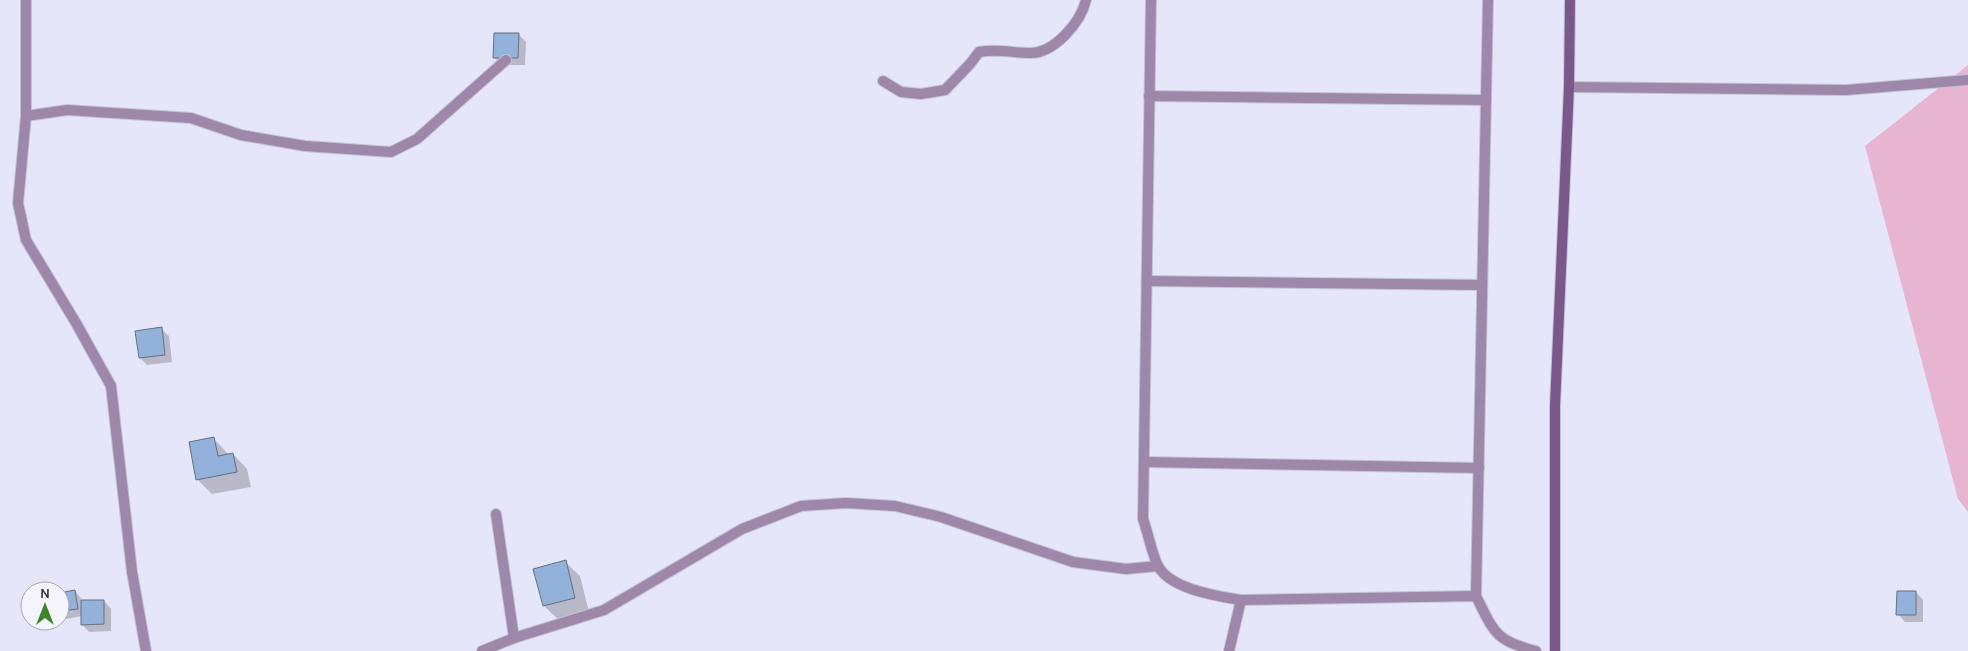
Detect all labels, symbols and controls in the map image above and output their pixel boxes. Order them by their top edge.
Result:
north arrow [20,581,70,631]
text: N [40,585,50,602]

